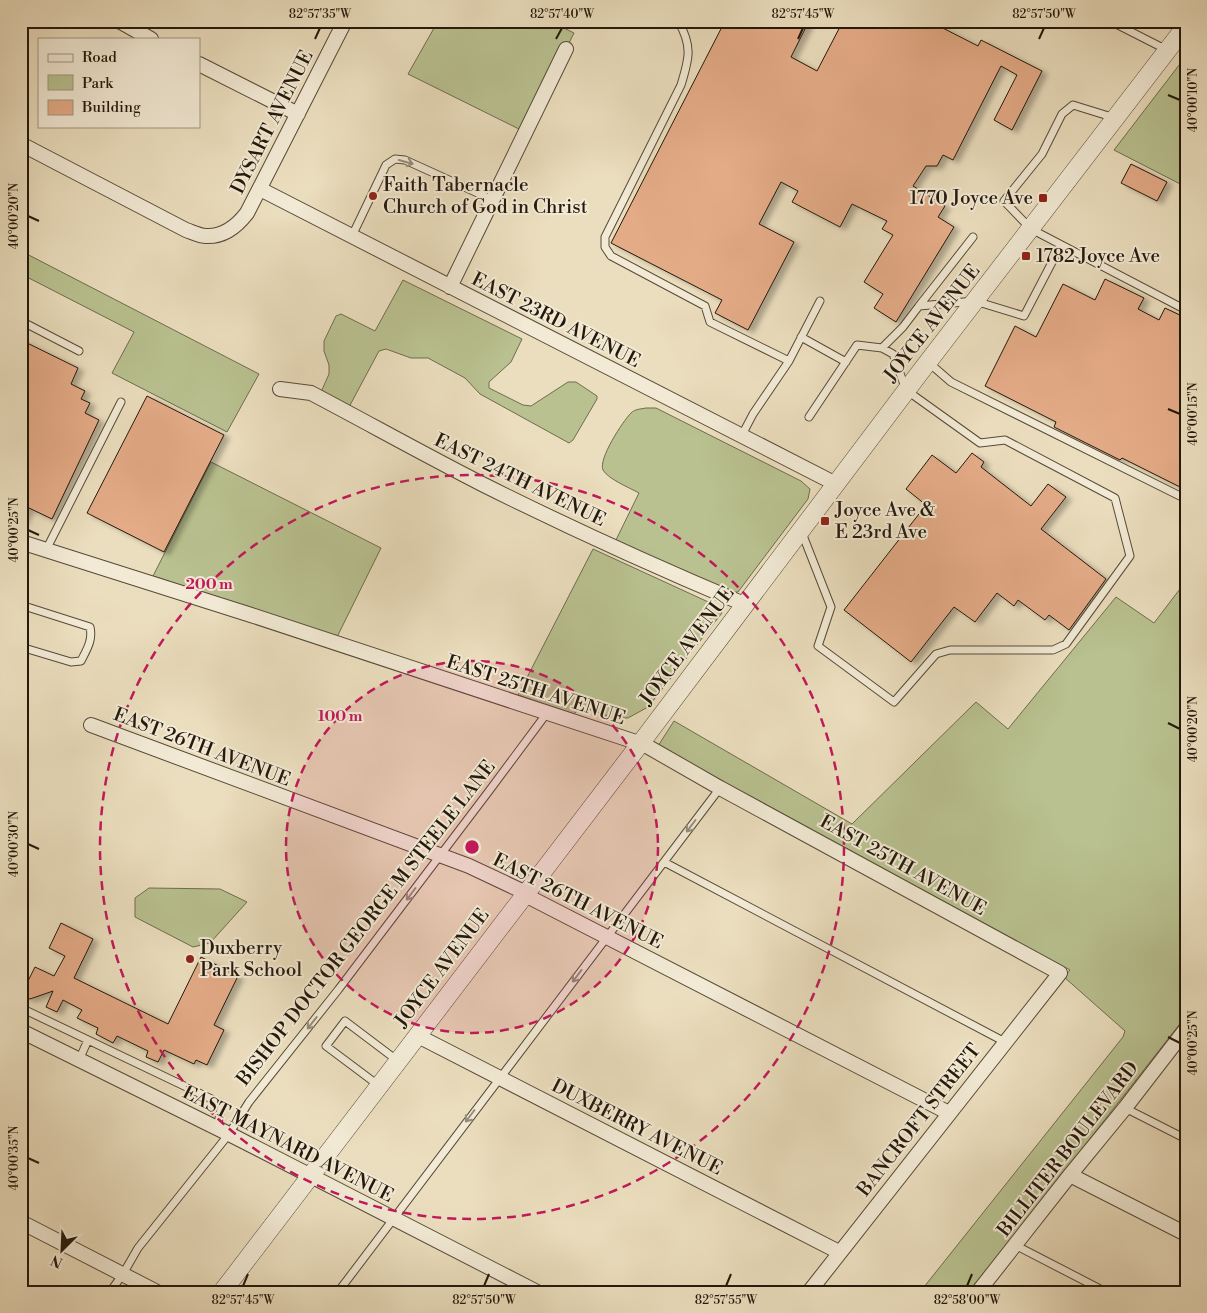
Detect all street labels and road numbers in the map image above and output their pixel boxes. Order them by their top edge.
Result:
street label: DYSART AVENUE [225,46,319,198]
street label: JOYCE AVENUE [878,259,985,387]
street label: EAST 23RD AVENUE [468,267,644,373]
street label: EAST 24TH AVENUE [430,428,610,532]
street label: JOYCE AVENUE [634,582,740,711]
street label: EAST 25TH AVENUE [443,650,629,730]
street label: EAST 26TH AVENUE [110,702,294,792]
street label: BISHOP DOCTOR GEORGE M STEELE LANE [231,755,501,1091]
street label: EAST 25TH AVENUE [815,809,991,921]
street label: EAST 26TH AVENUE [489,848,667,954]
street label: JOYCE AVENUE [389,904,495,1033]
street label: BANCROFT STREET [851,1039,986,1202]
street label: BILLITER BOULEVARD [992,1057,1144,1242]
street label: DUXBERRY AVENUE [547,1073,727,1181]
street label: EAST MAYNARD AVENUE [178,1080,398,1208]

